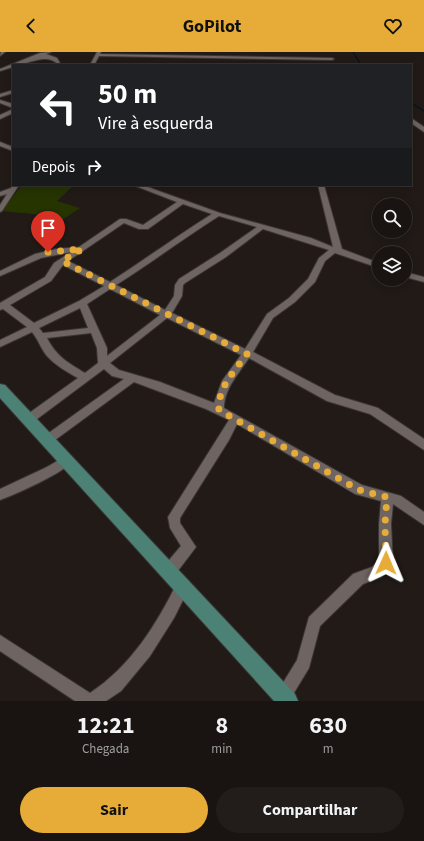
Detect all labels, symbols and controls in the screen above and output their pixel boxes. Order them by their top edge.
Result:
text: GoPilot [183,14,241,39]
icon: back [20,15,42,37]
icon: heart [382,15,404,37]
text: 50 m [98,74,157,114]
icon: left [32,80,84,132]
text: Vire à esquerda [98,111,213,136]
icon: right [83,156,105,178]
text: Depois [32,157,75,178]
map controls [372,198,412,286]
button: search [372,198,412,238]
pin [31,211,65,252]
icon: arrive [37,217,59,239]
button: layers [372,246,412,286]
position arrow [365,542,407,584]
text: 12:21 [77,708,135,743]
text: 8 [216,708,228,743]
text: 630 [309,708,347,743]
text: Chegada [82,740,129,758]
text: min [211,740,232,758]
text: m [323,740,334,758]
button: Sair [20,787,208,833]
button: Compartilhar [216,787,404,833]

